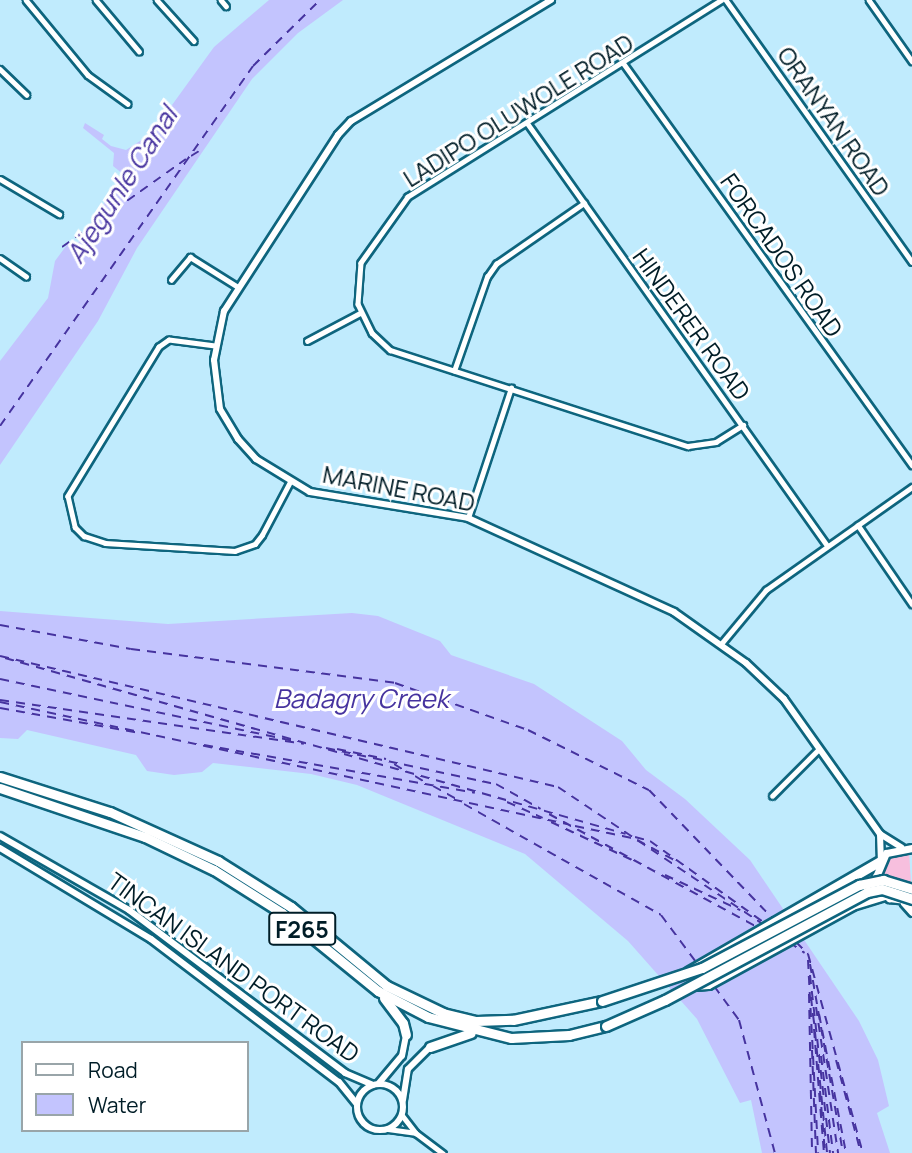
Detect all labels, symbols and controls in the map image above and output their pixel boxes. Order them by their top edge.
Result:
street label: LADIPO OLUWOLE ROAD [398,27,638,193]
street label: ORANYAN ROAD [772,41,896,201]
water label: Ajegunle Canal [60,101,184,269]
street label: FORCADOS ROAD [715,168,849,342]
street label: HINDERER ROAD [627,243,757,405]
street label: MARINE ROAD [320,459,478,517]
water label: Badagry Creek [274,683,448,715]
street label: TINCAN ISLAND PORT ROAD [103,866,365,1068]
road number: F265 [267,910,337,948]
legend [21,1041,248,1132]
text: Road [88,1056,138,1084]
text: Water [88,1091,146,1119]

